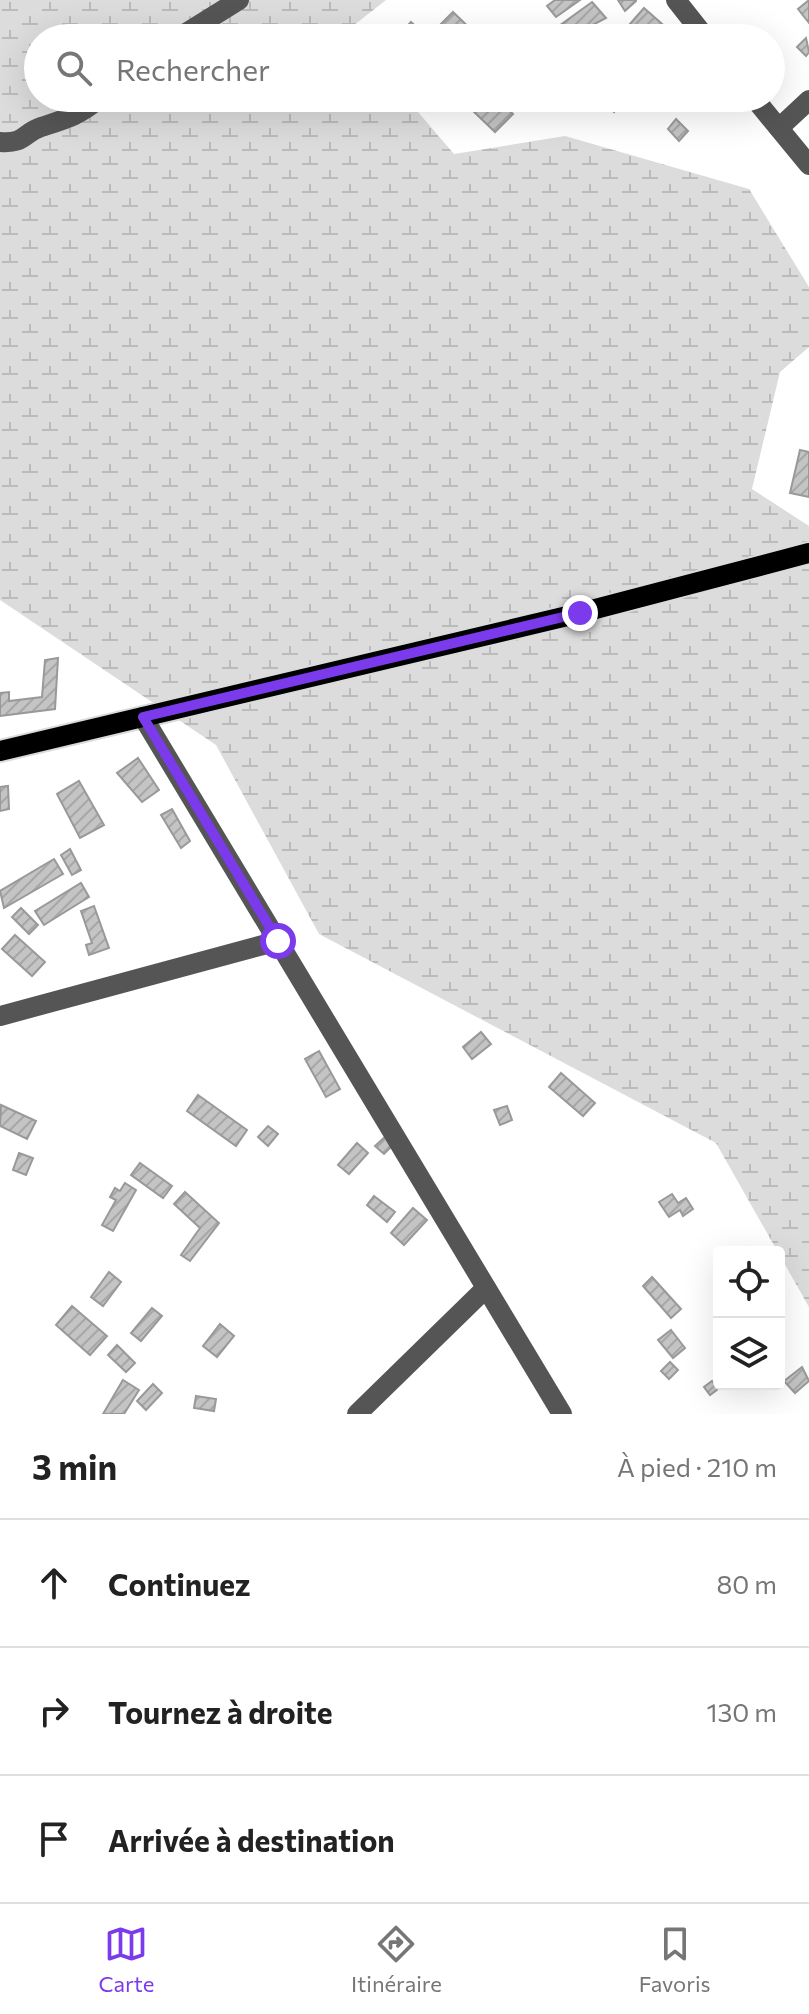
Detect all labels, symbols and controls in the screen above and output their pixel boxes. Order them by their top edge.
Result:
search box [24,24,785,112]
icon: search [52,46,96,90]
text: Rechercher [116,50,270,87]
route end [562,595,598,631]
route start [260,923,296,959]
map controls [713,1246,785,1390]
button: locate [713,1246,785,1318]
button: layers [713,1318,785,1390]
text: 3 min [32,1445,117,1487]
text: À pied · 210 m [617,1451,777,1482]
icon: ahead [32,1561,76,1605]
text: Continuez [108,1565,251,1602]
text: 80 m [717,1568,777,1599]
icon: right [32,1689,76,1733]
text: Tournez à droite [108,1693,332,1730]
text: 130 m [706,1696,777,1727]
icon: arrive [32,1817,76,1861]
text: Arrivée à destination [108,1821,395,1858]
tab: Carte [98,1922,154,1997]
tab: Itinéraire [351,1922,442,1997]
tab: Favoris [639,1922,711,1997]

